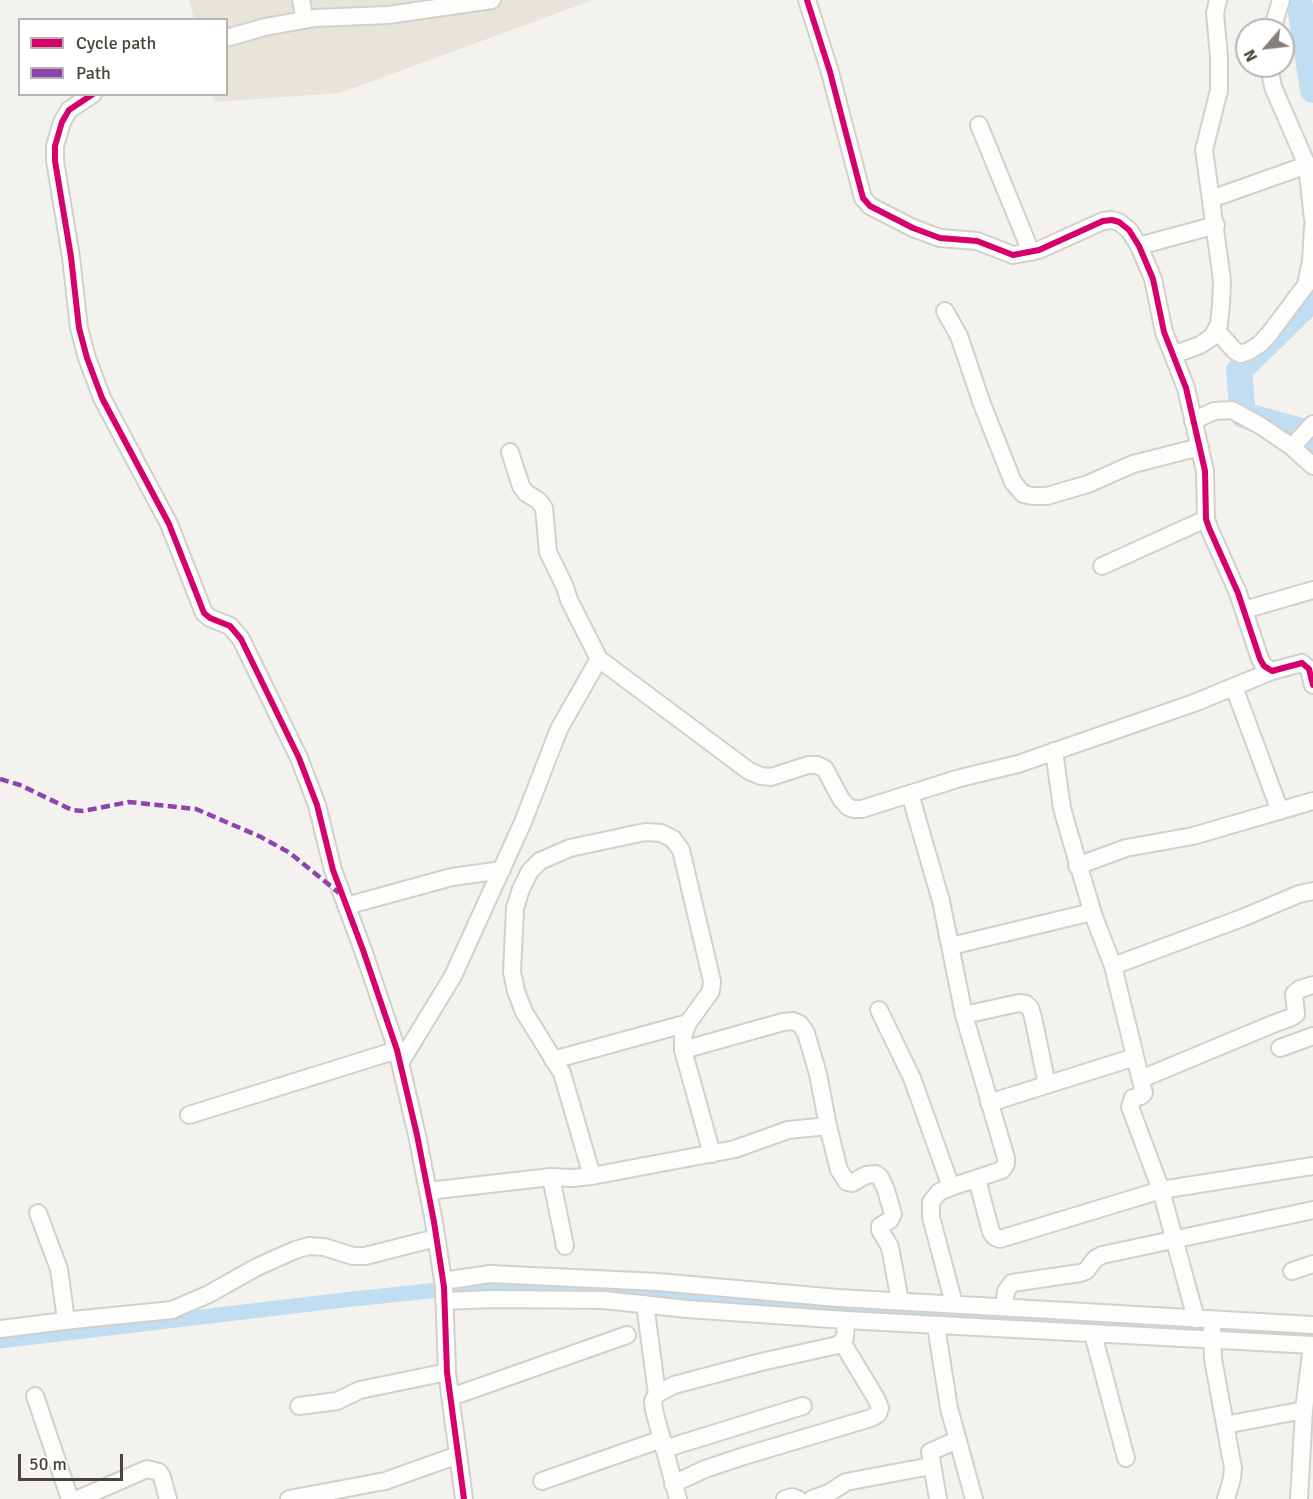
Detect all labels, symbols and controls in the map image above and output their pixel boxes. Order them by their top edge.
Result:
legend [18,18,228,96]
north arrow [1235,18,1295,78]
text: Cycle path [76,32,156,54]
text: N [1239,46,1262,65]
text: Path [76,62,111,84]
scale bar [21,1442,126,1480]
text: 50 m [29,1453,67,1475]

